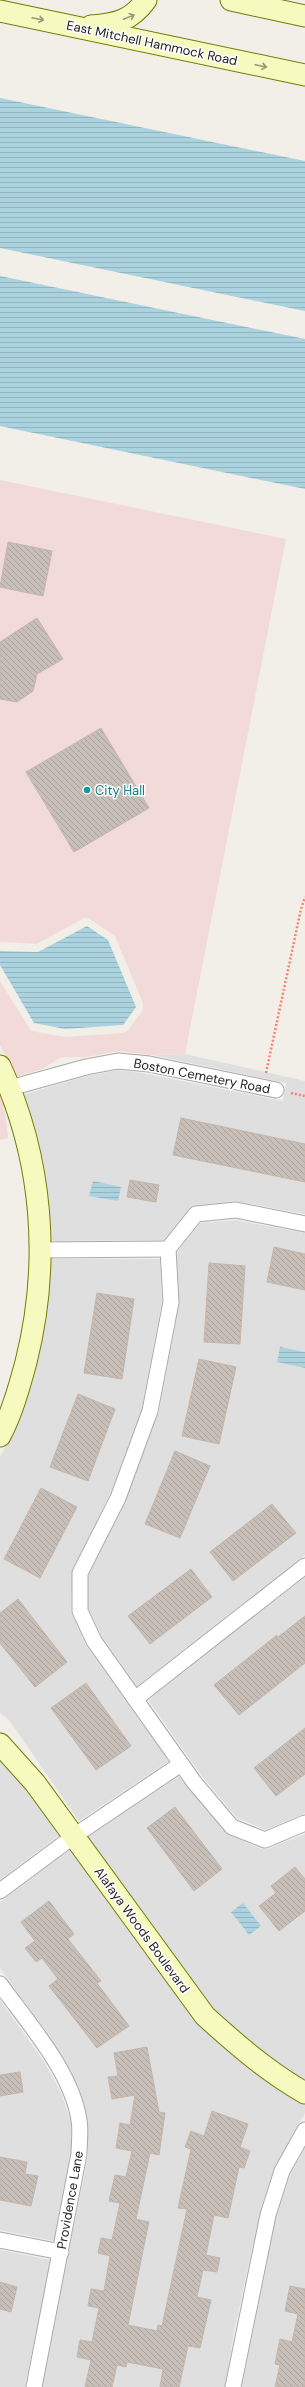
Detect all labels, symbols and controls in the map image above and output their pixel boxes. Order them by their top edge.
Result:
one-way arrow [123,12,135,20]
one-way arrow [31,16,44,24]
street label: East Mitchell Hammock Road [65,17,239,69]
one-way arrow [255,62,268,70]
place label: City Hall [95,782,145,799]
marker: City Hall [82,785,92,795]
street label: Boston Cemetery Road [132,1054,272,1098]
street label: Alafaya Woods Boulevard [91,1864,193,1996]
street label: Providence Lane [53,2150,87,2250]

